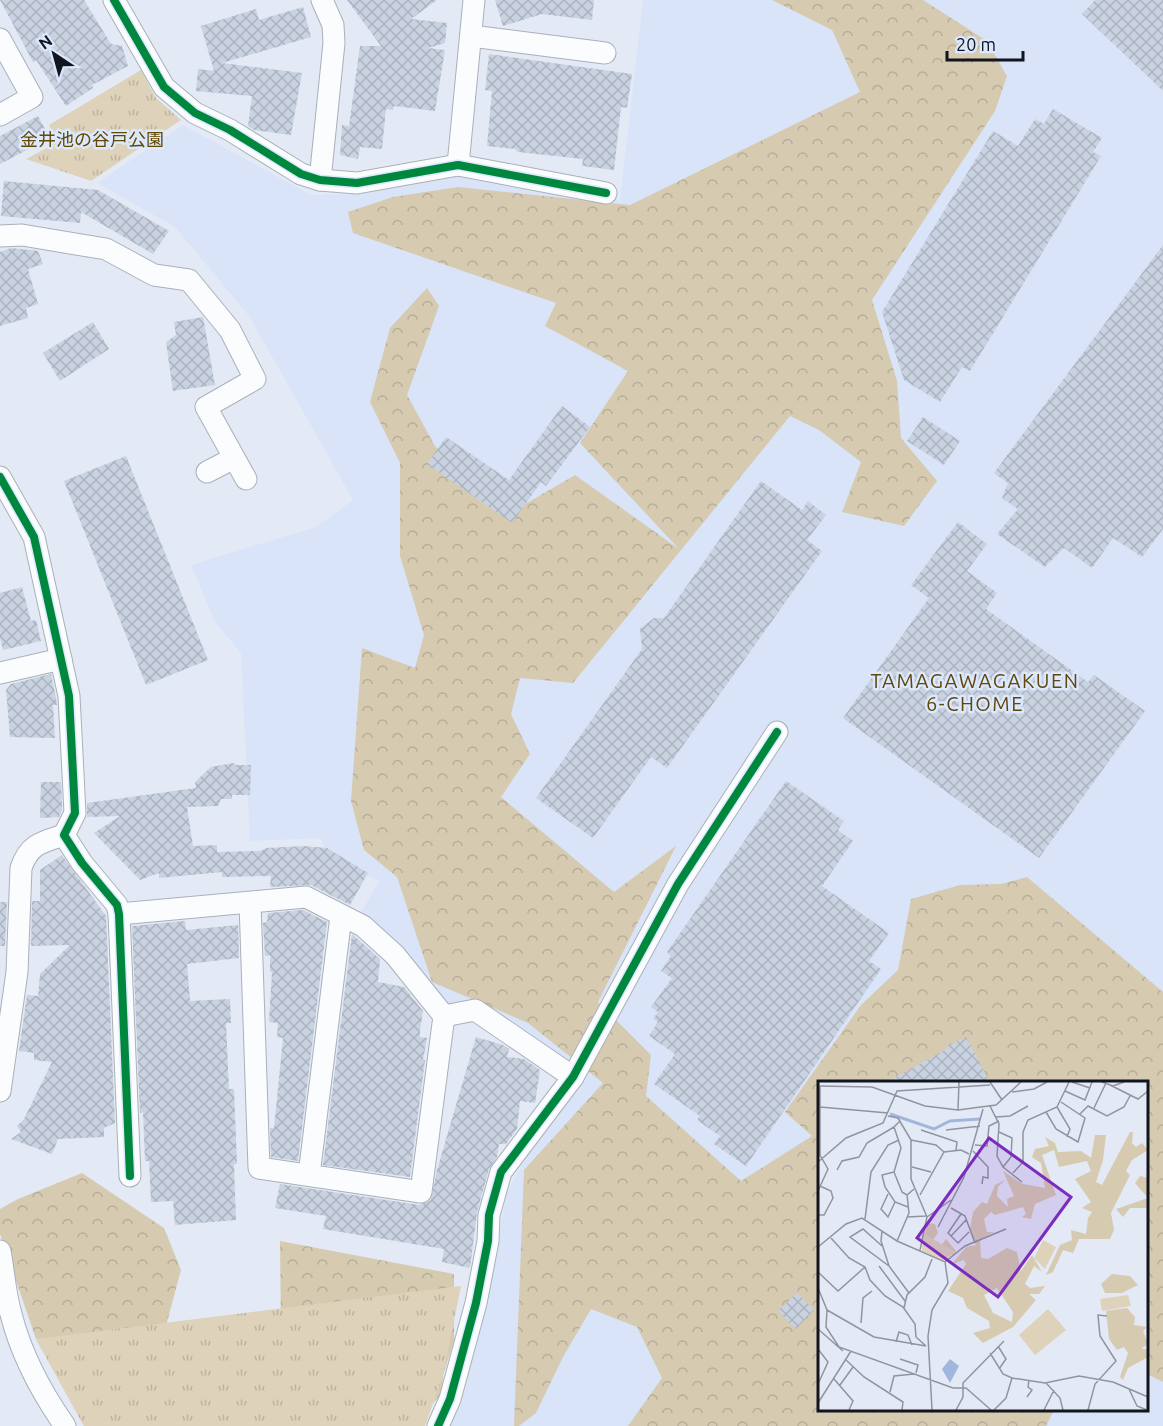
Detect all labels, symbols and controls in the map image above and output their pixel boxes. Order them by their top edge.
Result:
north arrow [24,24,84,84]
scale bar [947,24,1024,62]
text: N [35,31,55,53]
text: 20 m [956,34,996,54]
park label: 金井池の谷戸公園 [20,129,164,149]
district label: TAMAGAWAGAKUEN 6-CHOME [871,669,1079,715]
inset map [818,1081,1148,1411]

